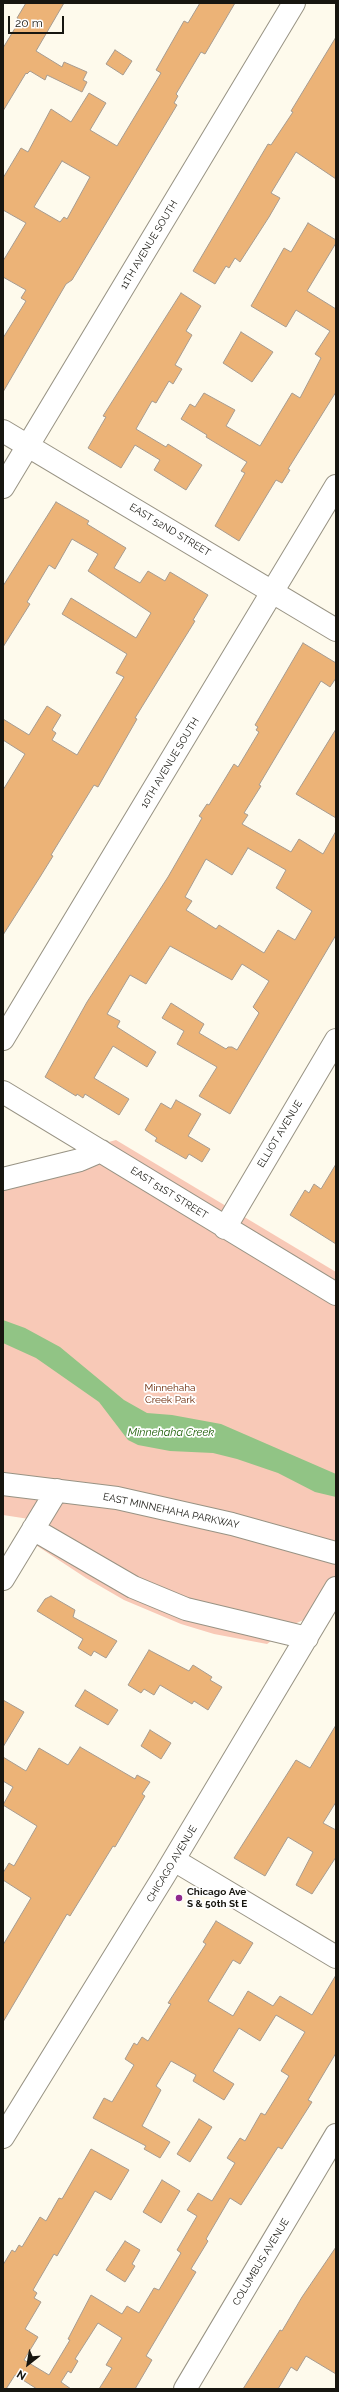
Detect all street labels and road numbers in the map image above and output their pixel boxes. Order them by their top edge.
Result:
street label: 11TH AVENUE SOUTH [118,198,180,292]
street label: EAST 52ND STREET [127,501,213,559]
street label: 10TH AVENUE SOUTH [138,716,202,810]
street label: ELLIOT AVENUE [255,1098,305,1170]
street label: EAST 51ST STREET [128,1164,210,1222]
street label: EAST MINNEHAHA PARKWAY [102,1491,240,1531]
street label: CHICAGO AVENUE [144,1823,200,1905]
street label: COLUMBUS AVENUE [230,2216,292,2308]

